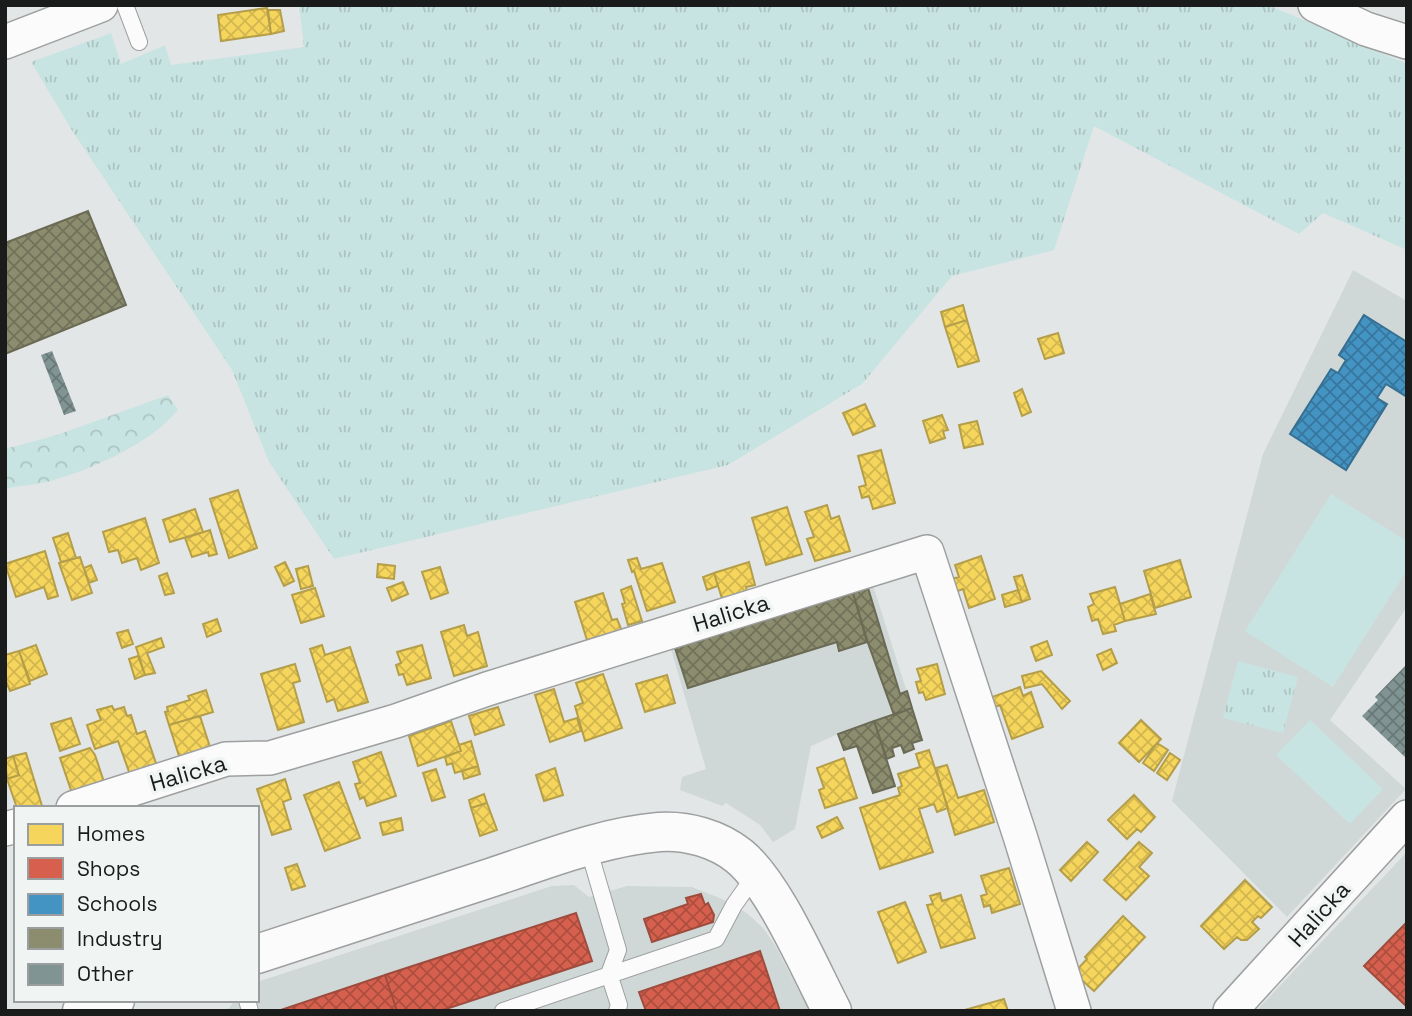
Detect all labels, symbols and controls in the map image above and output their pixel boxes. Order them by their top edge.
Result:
street label: Halicka [689,587,773,639]
street label: Halicka [146,748,230,798]
legend [14,806,259,1002]
text: Homes [77,820,145,847]
text: Shops [77,855,140,882]
street label: Halicka [1282,875,1356,953]
text: Schools [77,890,157,917]
text: Industry [77,925,163,952]
text: Other [77,960,134,987]

